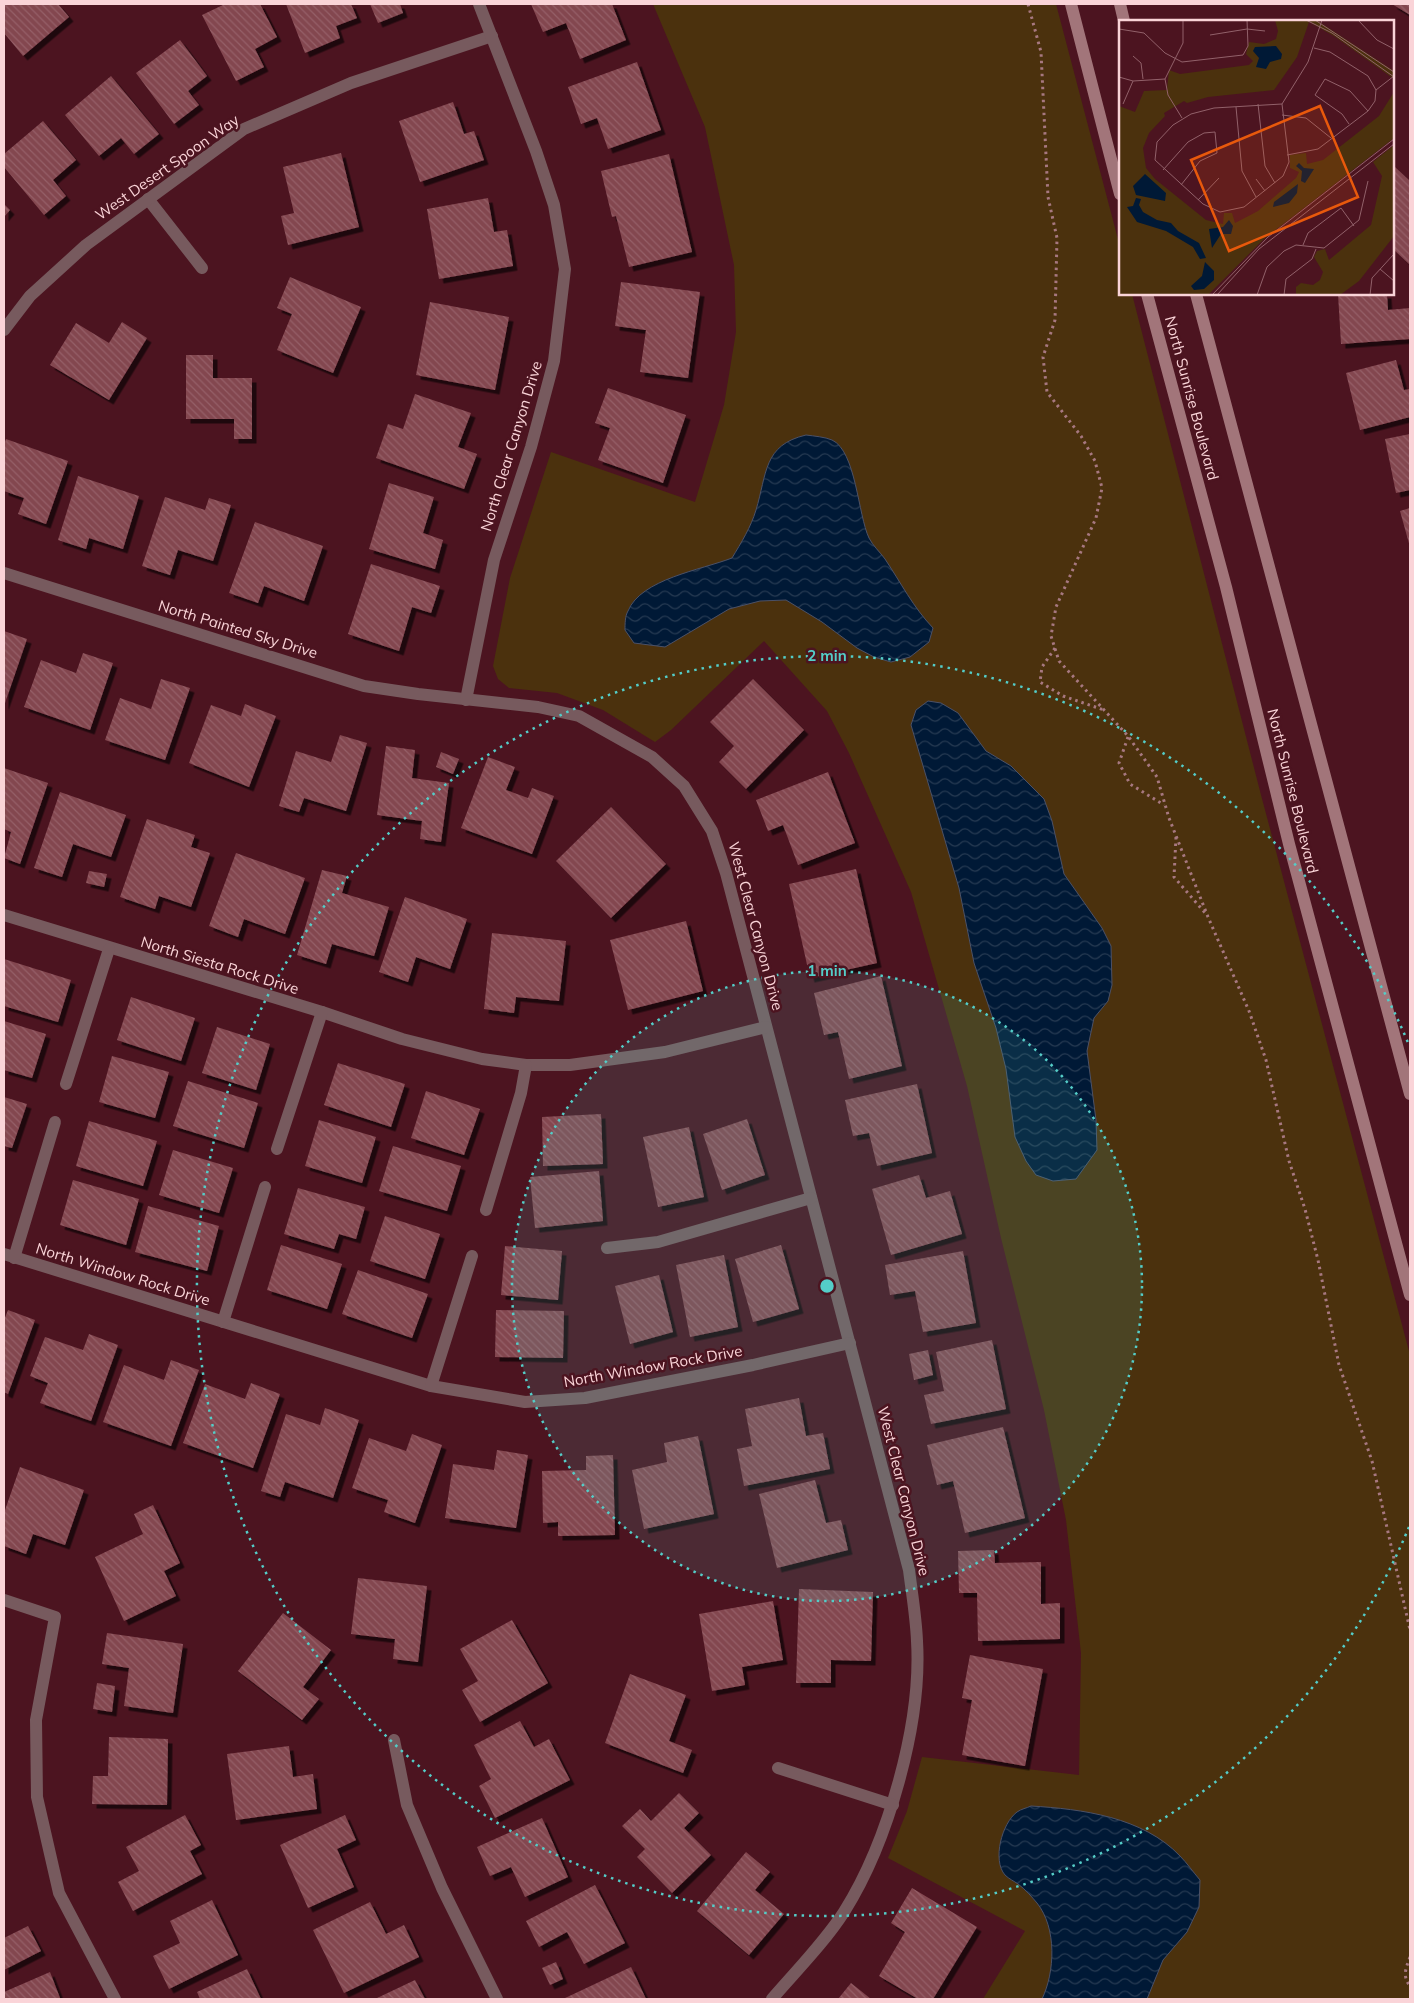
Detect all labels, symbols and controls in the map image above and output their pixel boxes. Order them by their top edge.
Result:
inset map [1119,20,1394,295]
street label: West Desert Spoon Way [91,110,243,224]
street label: North Sunrise Boulevard [1161,314,1223,482]
street label: North Clear Canyon Drive [476,359,546,533]
street label: North Painted Sky Drive [156,596,320,662]
text: 2 min [807,646,847,665]
street label: North Sunrise Boulevard [1263,707,1323,875]
street label: West Clear Canyon Drive [724,840,788,1012]
street label: North Siesta Rock Drive [139,932,301,998]
text: 1 min [807,961,847,980]
street label: North Window Rock Drive [34,1238,212,1310]
centre of rings [818,1277,836,1295]
street label: North Window Rock Drive [562,1341,744,1391]
street label: West Clear Canyon Drive [874,1404,934,1578]

